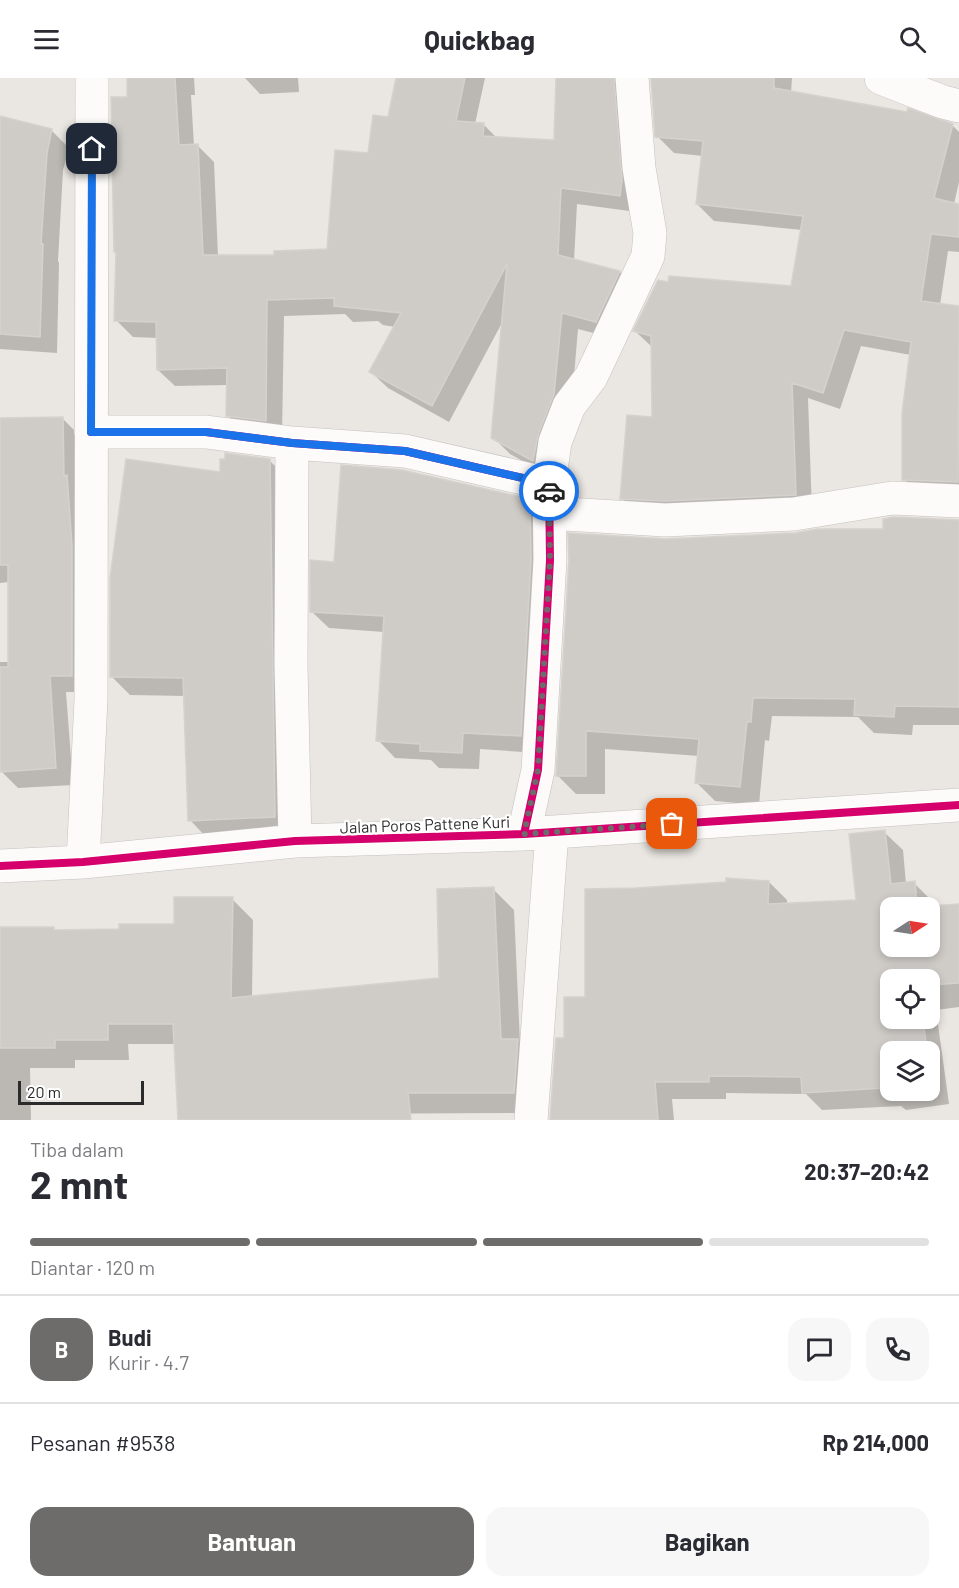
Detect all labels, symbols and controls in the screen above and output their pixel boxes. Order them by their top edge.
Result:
icon: menu [30,23,63,56]
text: Quickbag [424,23,535,55]
icon: search [896,23,929,56]
pin [66,123,117,174]
icon: home [75,132,108,165]
courier [519,461,579,521]
icon: car [533,475,566,508]
pin [646,798,697,849]
icon: bag [655,807,688,840]
street label: Jalan Poros Pattene Kuri [340,812,510,836]
north arrow [880,897,940,957]
map controls [880,897,940,1101]
button: locate [880,969,940,1029]
button: layers [880,1041,940,1101]
scale bar [18,1078,144,1106]
text: 20 m [27,1082,61,1101]
text: Tiba dalam [30,1137,124,1161]
text: 20:37–20:42 [804,1158,929,1184]
text: 2 mnt [30,1160,128,1207]
text: Diantar · 120 m [30,1255,155,1279]
button: chat [788,1318,851,1381]
button: phone [866,1318,929,1381]
text: Budi [108,1324,152,1350]
text: B [55,1336,68,1362]
text: Kurir · 4.7 [108,1350,189,1374]
text: Pesanan #9538 [30,1429,175,1455]
text: Rp 214,000 [822,1429,929,1455]
button: Bantuan [30,1507,474,1576]
button: Bagikan [486,1507,929,1576]

